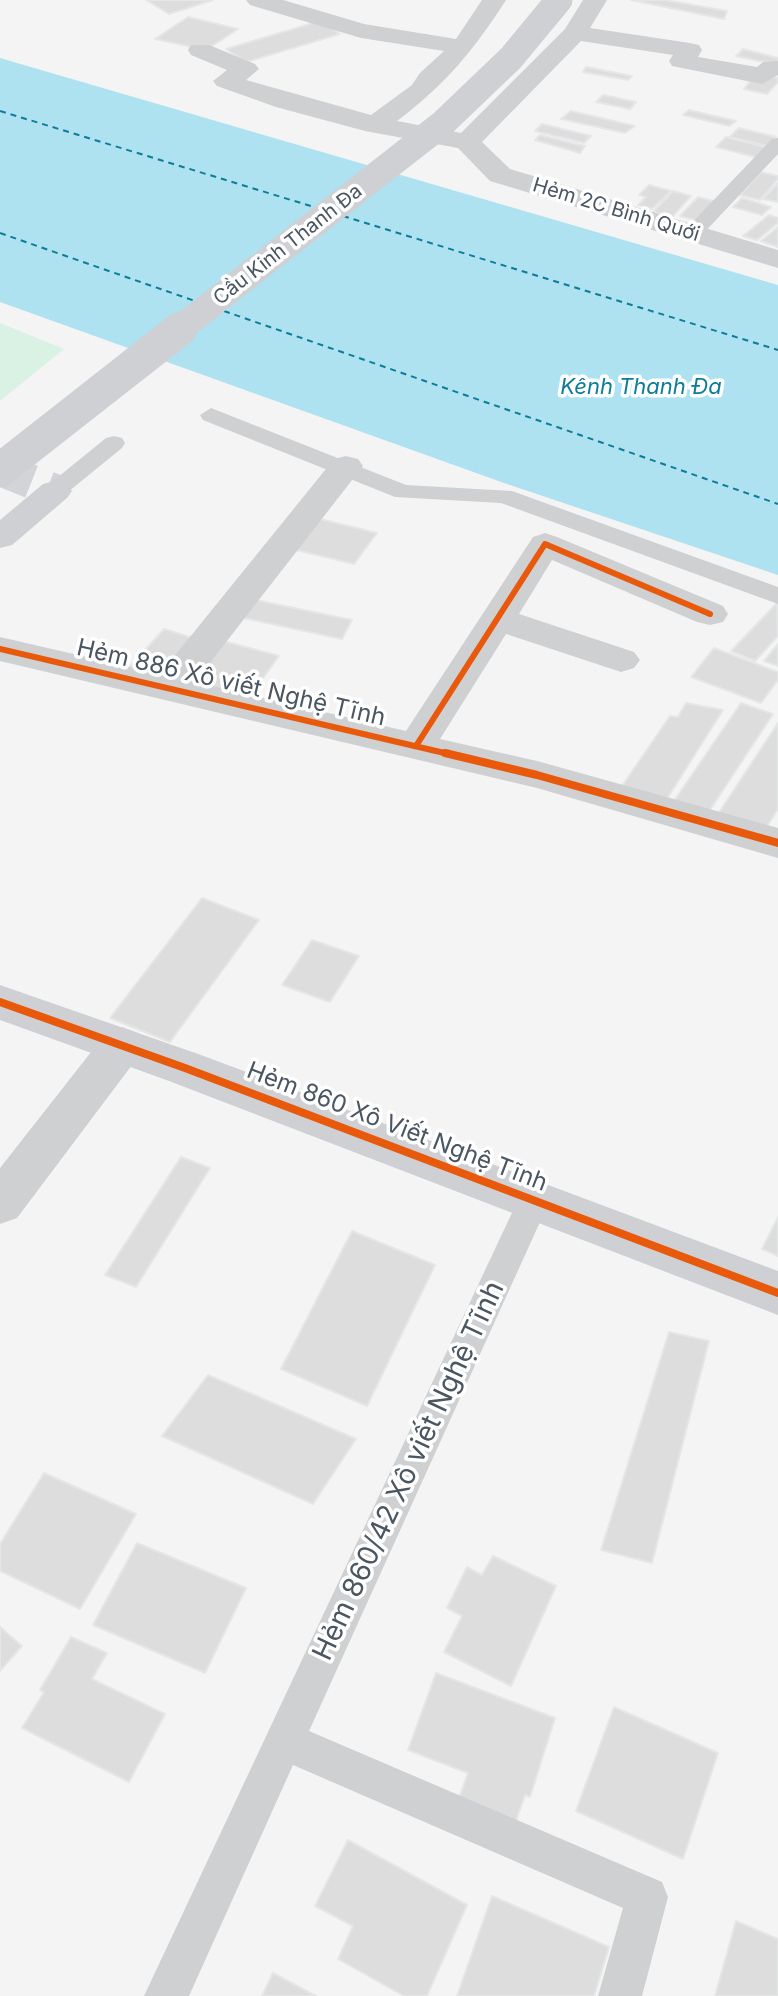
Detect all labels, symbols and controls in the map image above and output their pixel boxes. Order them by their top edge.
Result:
street label: Hẻm 2C Bình Quới [530,173,702,247]
street label: Cầu Kinh Thanh Đa [209,180,367,310]
water label: Kênh Thanh Đa [560,374,722,400]
street label: Hẻm 886 Xô viết Nghệ Tĩnh [74,633,388,733]
street label: Hẻm 860 Xô Viết Nghệ Tĩnh [243,1056,551,1198]
street label: Hẻm 860/42 Xô viết Nghệ Tĩnh [306,1276,512,1666]

